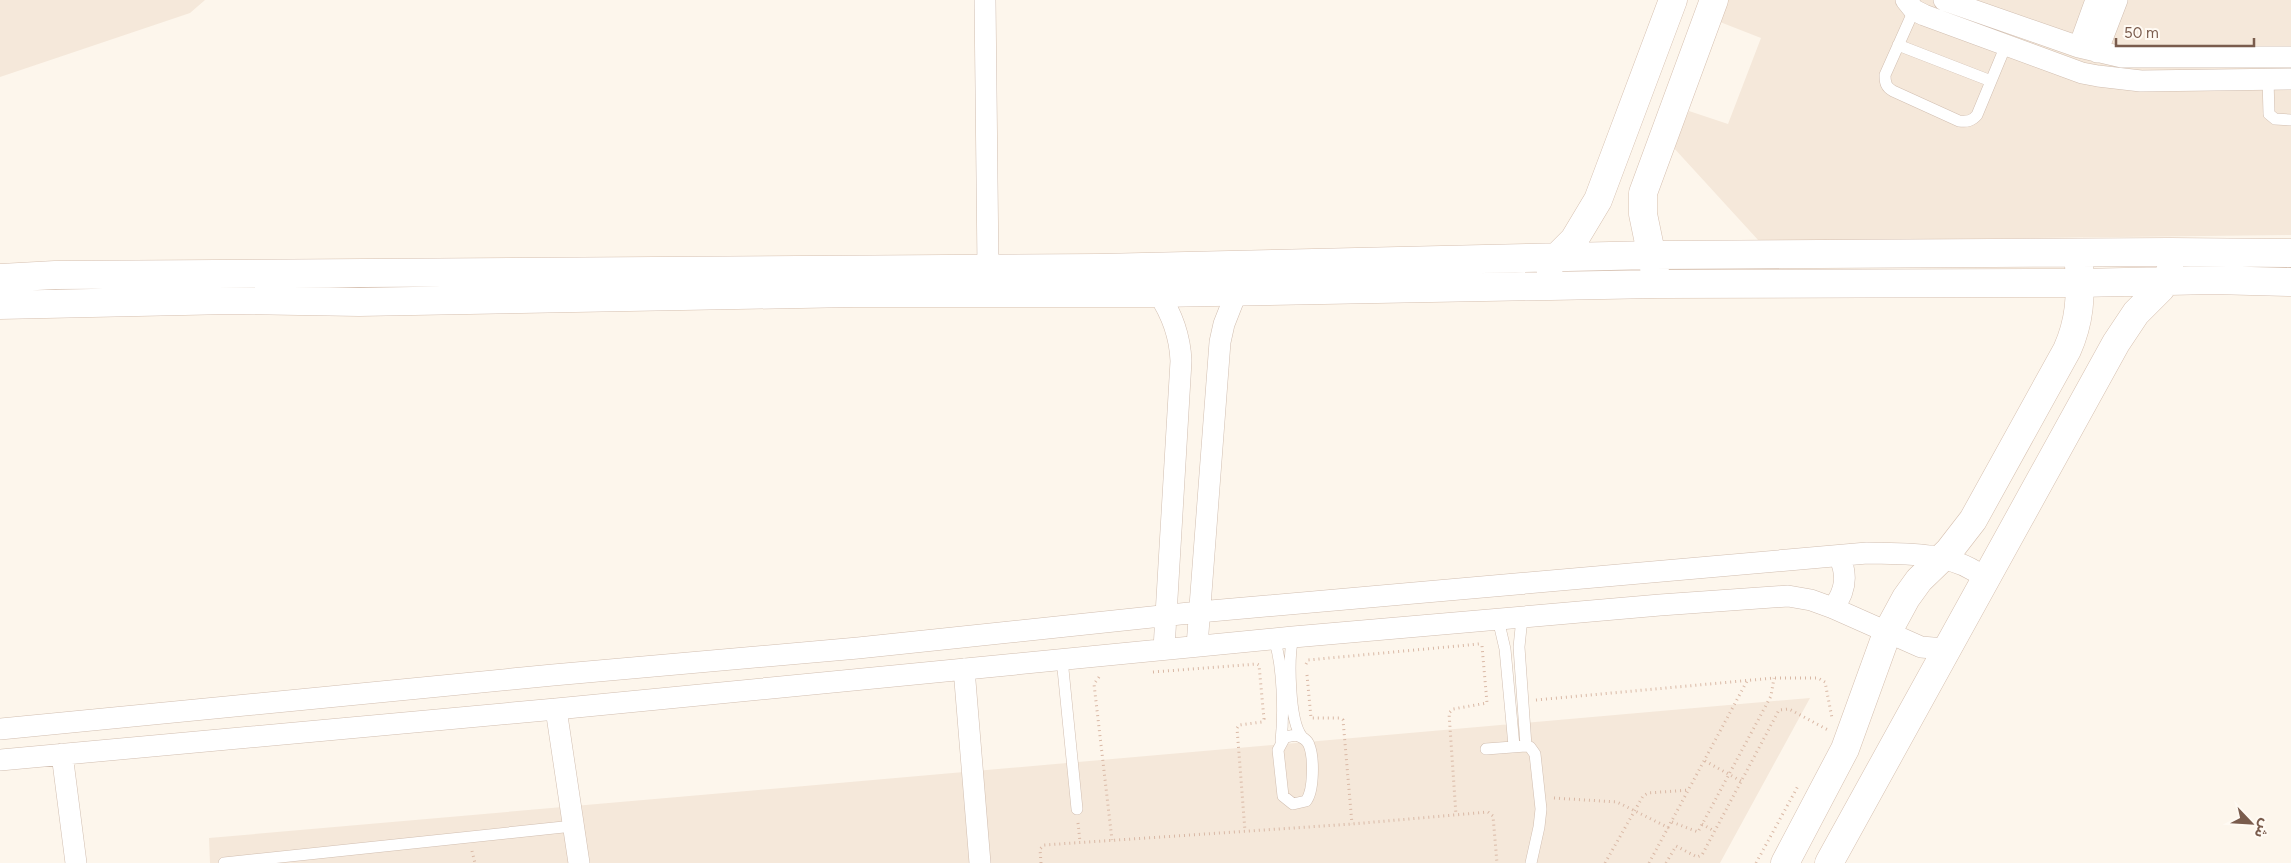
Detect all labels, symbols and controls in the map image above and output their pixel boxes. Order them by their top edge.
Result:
scale bar [2116,15,2254,47]
text: 50 m [2124,24,2159,42]
north arrow [2226,798,2276,848]
text: ش [2251,816,2274,841]

